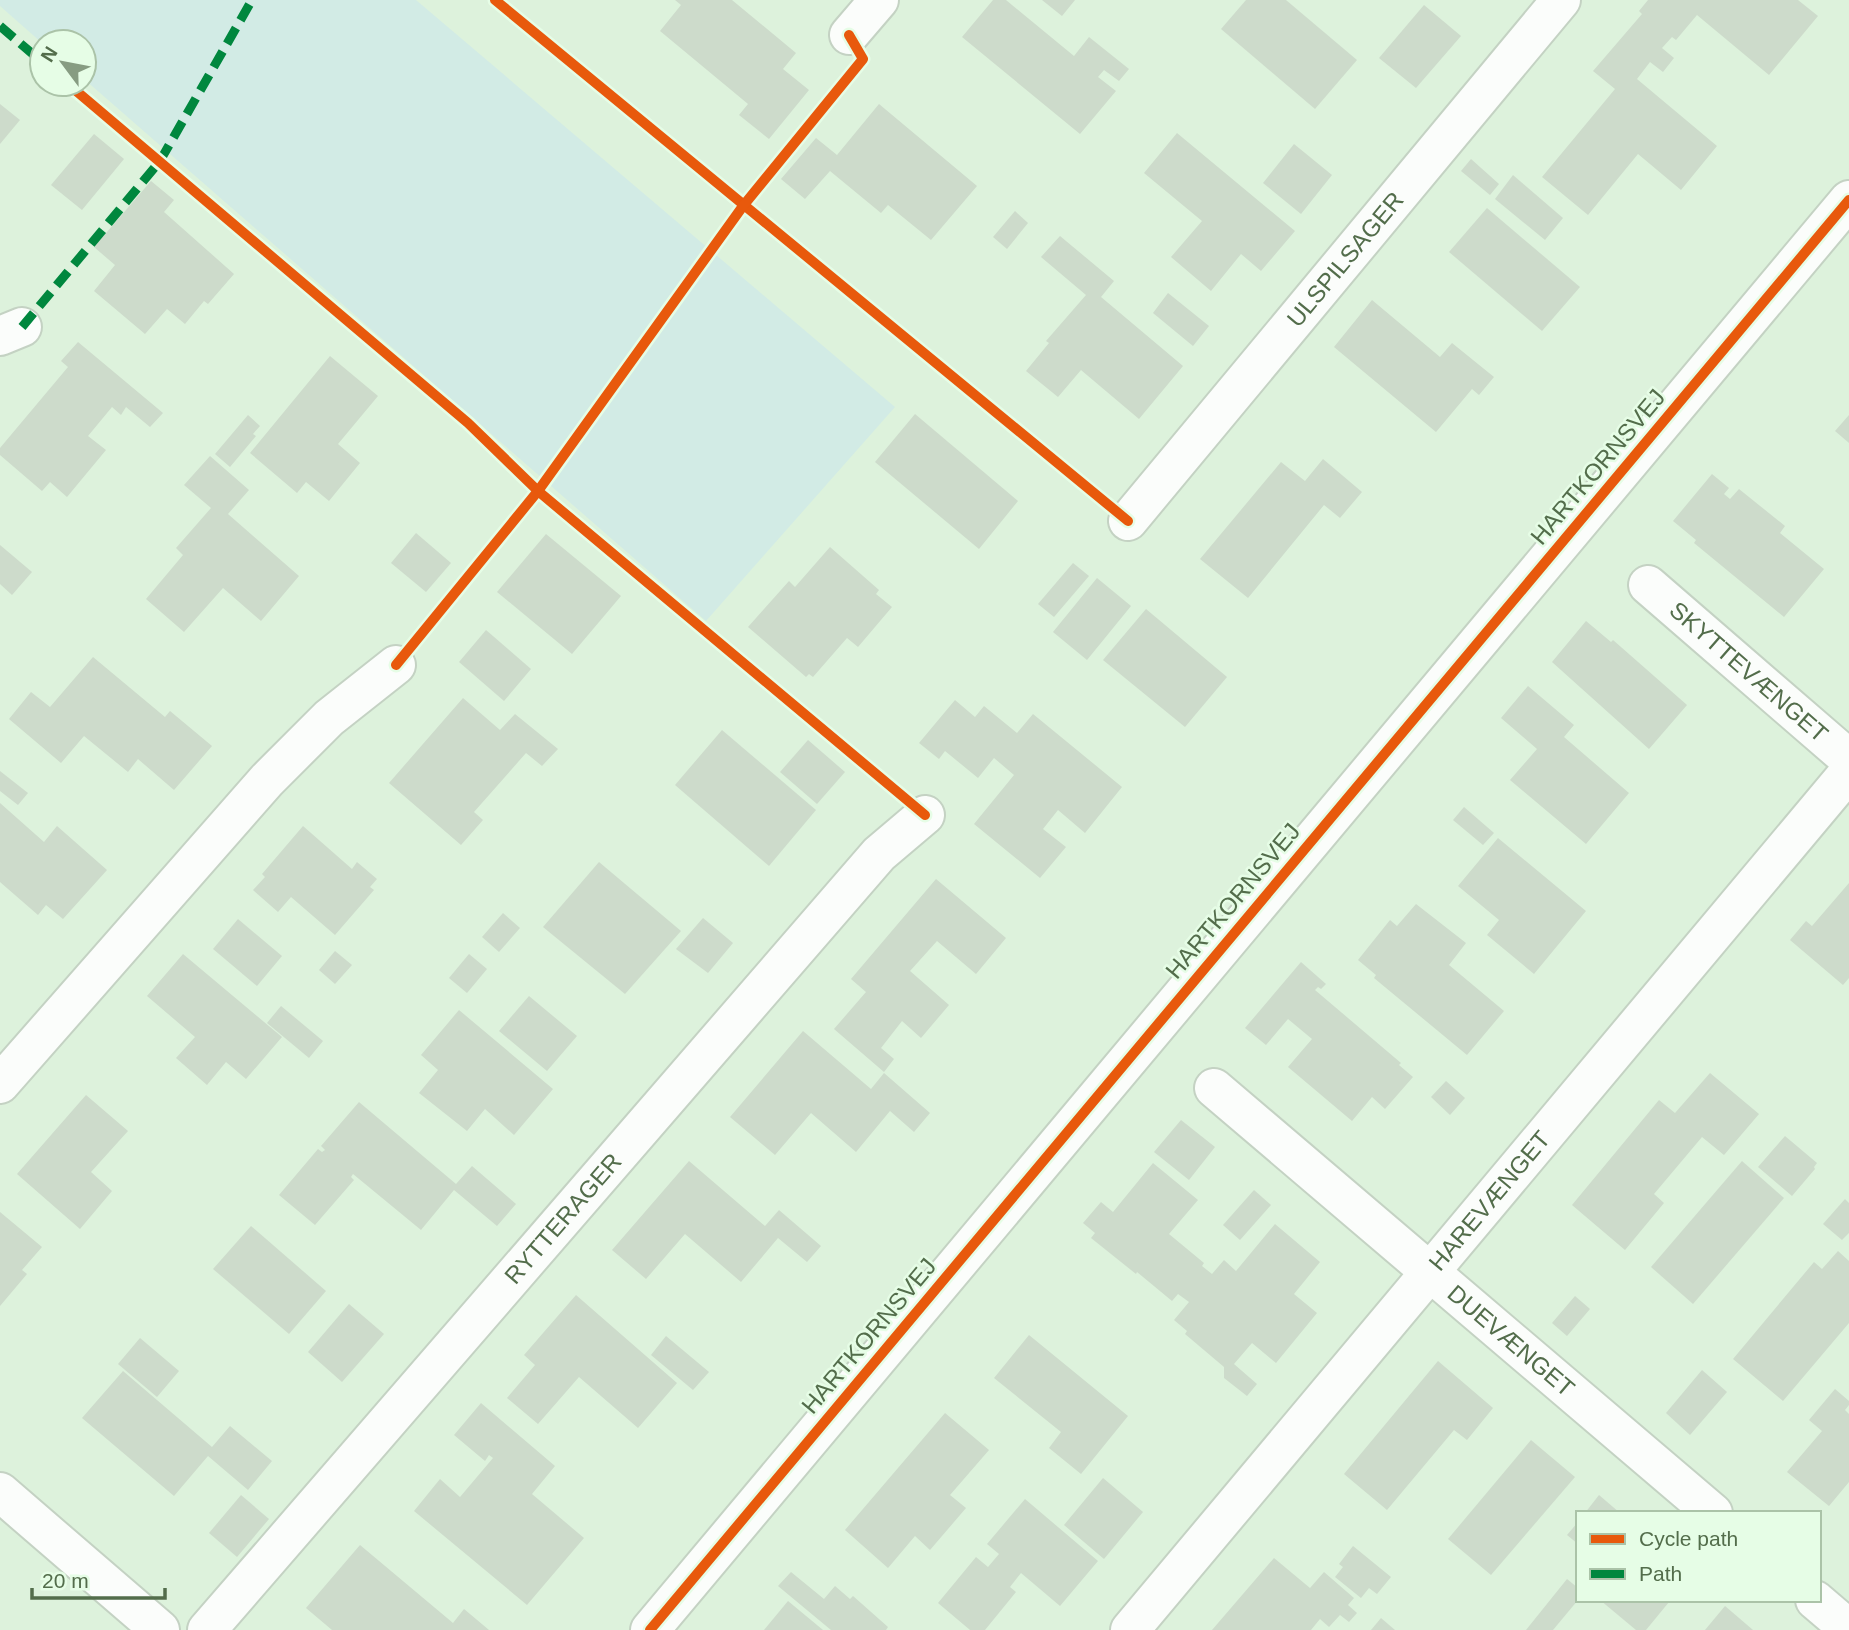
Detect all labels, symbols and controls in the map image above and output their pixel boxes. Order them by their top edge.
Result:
north arrow [28,28,98,98]
text: N [36,43,62,66]
street label: ULSPILSAGER [1281,186,1409,332]
street label: HARTKORNSVEJ [1525,384,1670,550]
street label: SKYTTEVÆNGET [1664,596,1834,748]
street label: HARTKORNSVEJ [1160,818,1305,984]
street label: HAREVÆNGET [1423,1125,1556,1276]
street label: RYTTERAGER [499,1148,627,1289]
street label: HARTKORNSVEJ [796,1253,941,1419]
street label: DUEVÆNGET [1443,1279,1580,1402]
legend [1576,1511,1821,1602]
text: Cycle path [1639,1527,1738,1550]
scale bar [32,1556,164,1600]
text: Path [1639,1562,1682,1585]
text: 20 m [42,1569,89,1592]

